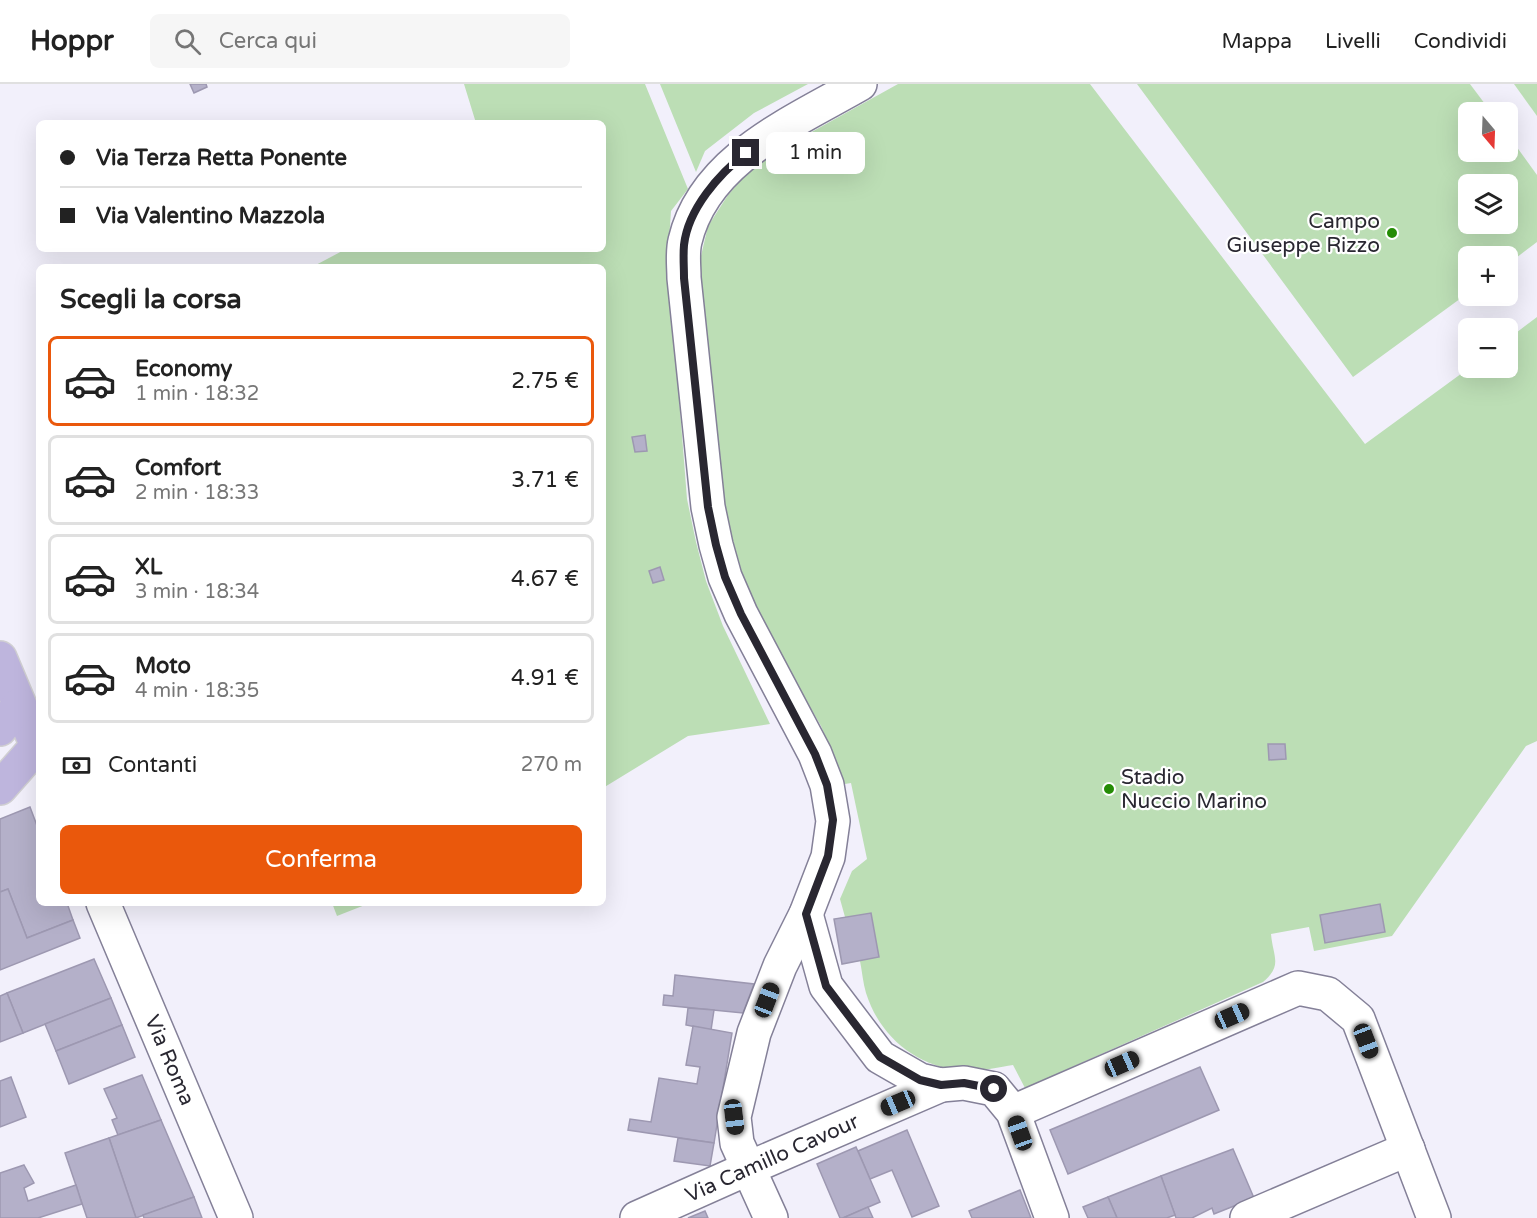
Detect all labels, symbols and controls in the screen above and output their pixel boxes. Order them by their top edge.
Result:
search box [150,14,570,68]
text: Hoppr [30,24,114,58]
icon: search [171,25,204,58]
text: Cerca qui [219,28,317,54]
text: Mappa [1222,29,1292,54]
text: Livelli [1325,29,1381,54]
text: Condividi [1414,29,1507,54]
north arrow [1458,102,1518,162]
map controls [1458,102,1518,378]
callout: 1 min [767,132,866,174]
route end [732,139,759,166]
text: 1 min [789,141,842,165]
text: Via Terza Retta Ponente [96,145,347,171]
button: layers [1458,174,1518,234]
text: Via Valentino Mazzola [96,203,325,229]
place label: Campo Giuseppe Rizzo [1226,209,1380,258]
marker: Campo Giuseppe Rizzo [1385,226,1399,240]
button: + [1458,246,1518,306]
text: Scegli la corsa [60,283,242,316]
button: − [1458,318,1518,378]
icon: car [63,354,117,408]
text: Economy [135,356,232,382]
text: 2.75 € [511,368,579,394]
text: 1 min · 18:32 [135,382,259,406]
icon: car [63,453,117,507]
text: Comfort [135,455,221,481]
text: 3.71 € [511,467,579,493]
text: 2 min · 18:33 [135,481,259,505]
icon: car [63,552,117,606]
text: XL [135,554,162,580]
text: 4.67 € [511,566,579,592]
text: 3 min · 18:34 [135,580,259,604]
icon: car [63,651,117,705]
text: Moto [135,653,191,679]
text: 4.91 € [511,665,579,691]
text: 4 min · 18:35 [135,679,259,703]
icon: cash [60,749,93,782]
text: Contanti [108,752,197,778]
text: 270 m [521,753,582,777]
place label: Stadio Nuccio Marino [1121,765,1267,814]
marker: Stadio Nuccio Marino [1102,782,1116,796]
button: Conferma [60,825,582,894]
car [752,980,782,1020]
car [1212,1000,1252,1032]
street label: Via Roma [139,1011,200,1109]
car [1351,1021,1381,1061]
car [1102,1048,1142,1080]
route start [980,1075,1007,1102]
car [878,1088,918,1118]
car [723,1098,745,1136]
street label: Via Camillo Cavour [682,1109,863,1208]
car [1005,1113,1035,1153]

